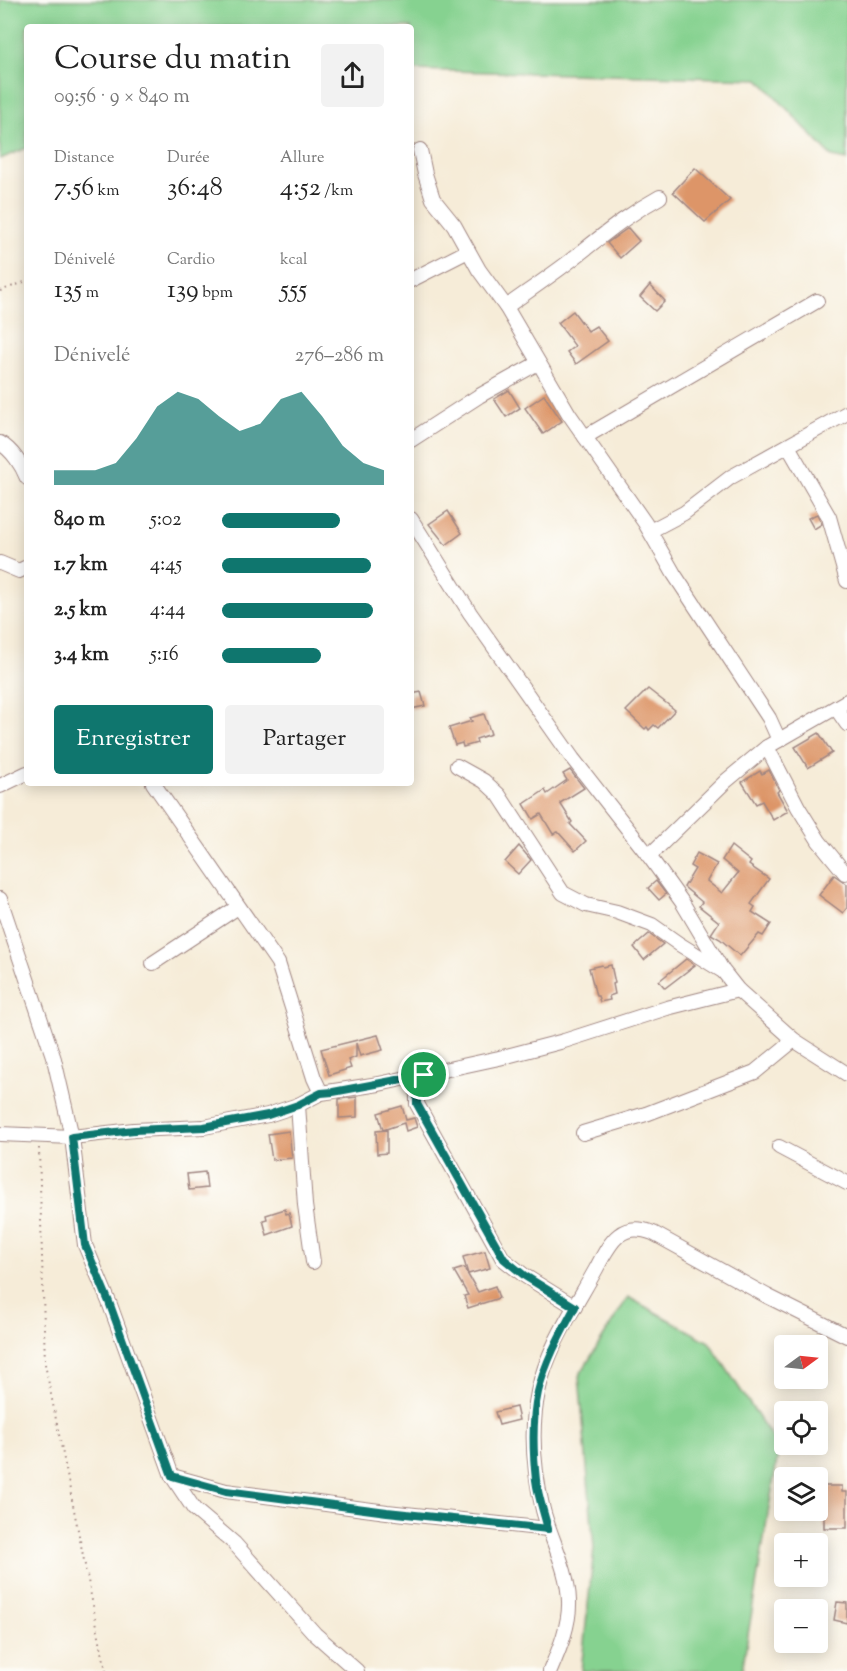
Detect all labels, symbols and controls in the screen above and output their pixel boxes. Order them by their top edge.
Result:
text: Course du matin [54,36,291,84]
button: share [321,44,384,107]
text: 09:56 · 9 × 840 m [54,83,190,112]
text: Distance [54,147,114,170]
text: Durée [167,147,210,170]
text: Allure [280,147,324,170]
text: 7.56 [54,170,94,207]
text: 36:48 [167,170,223,207]
text: 4:52 [280,170,321,207]
text: km [94,180,120,203]
text: /km [321,180,353,203]
text: Dénivelé [54,249,115,272]
text: Cardio [167,249,215,272]
text: kcal [280,249,308,272]
text: 135 [54,272,82,309]
text: 139 [167,272,199,309]
text: 555 [280,272,307,309]
text: m [82,282,99,305]
text: bpm [199,282,233,305]
text: Dénivelé [54,342,130,371]
text: 276–286 m [295,342,384,371]
text: 840 m [54,506,105,535]
text: 5:02 [150,506,182,535]
text: 1.7 km [54,551,108,580]
text: 4:45 [150,551,182,580]
text: 2.5 km [54,596,107,625]
text: 4:44 [150,596,185,625]
text: 3.4 km [54,641,109,670]
text: 5:16 [150,641,179,670]
button: Enregistrer [54,705,213,774]
button: Partager [225,705,384,774]
pin [398,1049,449,1100]
icon: arrive [407,1058,440,1091]
north arrow [774,1335,828,1389]
map controls [774,1335,828,1653]
button: locate [774,1401,828,1455]
button: layers [774,1467,828,1521]
button: + [774,1533,828,1587]
button: − [774,1599,828,1653]

